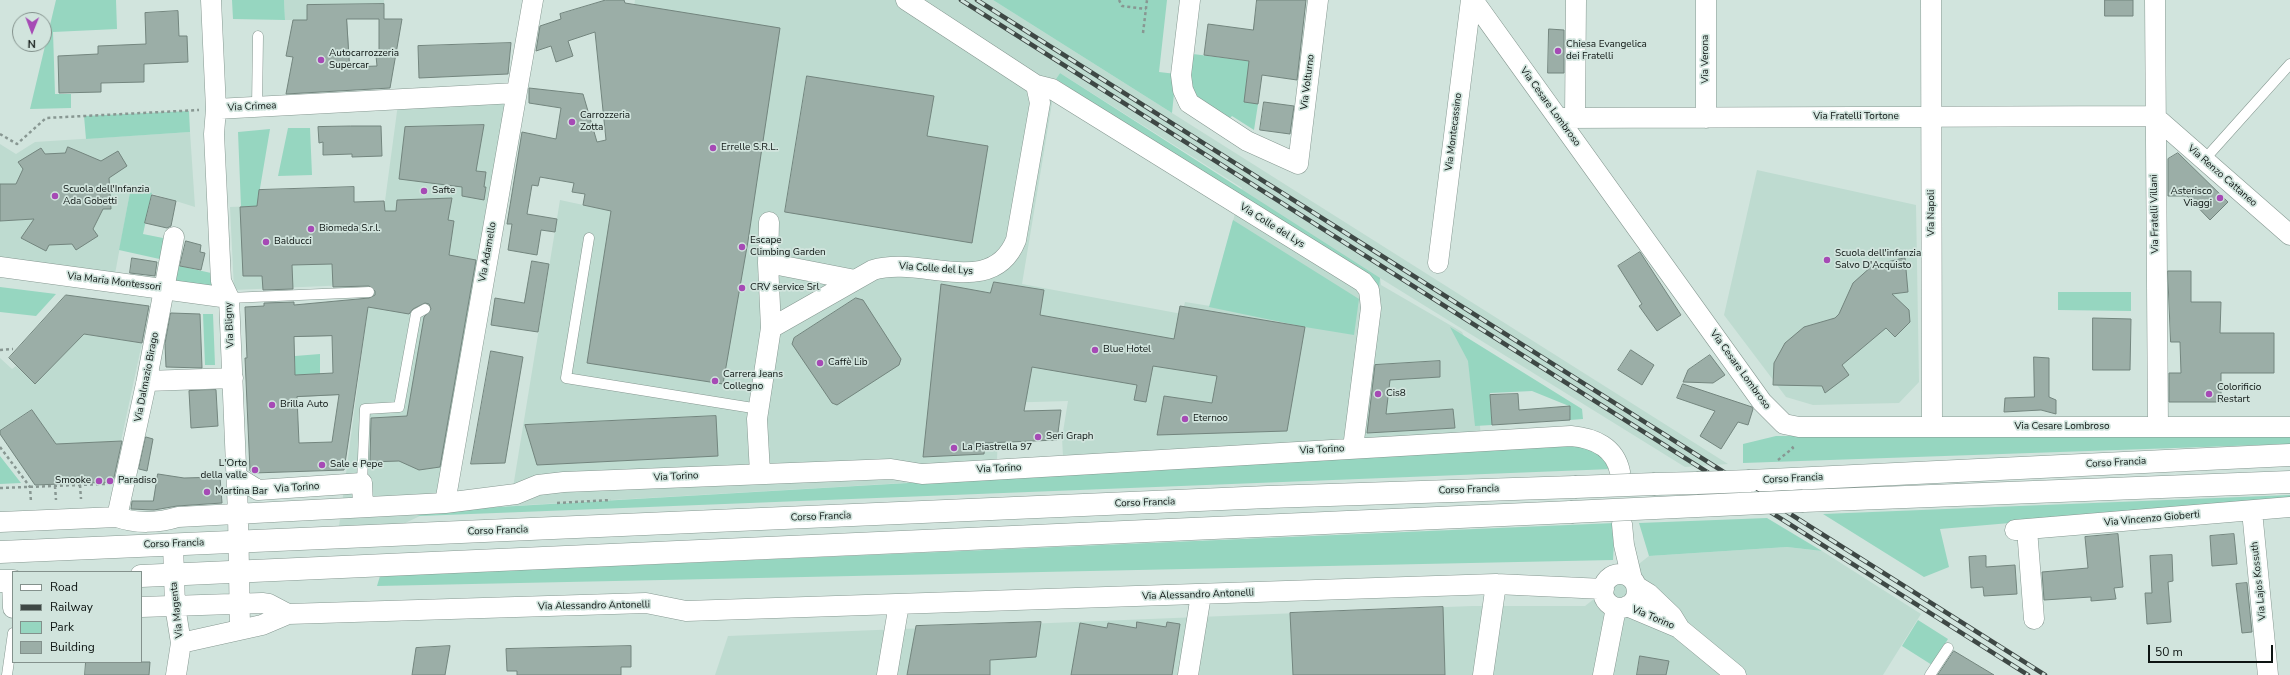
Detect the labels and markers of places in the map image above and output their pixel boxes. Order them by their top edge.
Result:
place label: Chiesa Evangelica dei Fratelli [1566,39,1647,62]
marker: Chiesa Evangelica dei Fratelli [1553,46,1563,56]
place label: Autocarrozzeria Supercar [329,48,399,72]
marker: Autocarrozzeria Supercar [316,55,326,65]
place label: Carrozzeria Zotta [580,110,630,134]
marker: Carrozzeria Zotta [567,117,577,127]
place label: Errelle S.R.L. [721,142,778,154]
marker: Errelle S.R.L. [708,143,718,153]
place label: Scuola dell'Infanzia Ada Gobetti [63,184,149,208]
place label: Safte [432,185,455,197]
marker: Safte [419,186,429,196]
place label: Asterisco Viaggi [2170,186,2212,210]
marker: Scuola dell'Infanzia Ada Gobetti [50,191,60,201]
marker: Asterisco Viaggi [2215,193,2225,203]
place label: Biomeda S.r.l. [319,223,381,235]
marker: Biomeda S.r.l. [306,224,316,234]
place label: Escape Climbing Garden [750,235,826,258]
place label: Balducci [274,236,312,248]
marker: Balducci [261,237,271,247]
marker: Escape Climbing Garden [737,242,747,252]
place label: Scuola dell'infanzia Salvo D'Acquisto [1835,248,1921,272]
marker: Scuola dell'infanzia Salvo D'Acquisto [1822,255,1832,265]
place label: CRV service Srl [750,282,819,294]
marker: CRV service Srl [737,283,747,293]
place label: Blue Hotel [1103,344,1151,356]
marker: Blue Hotel [1090,345,1100,355]
place label: Caffè Lib [828,357,868,369]
marker: Caffè Lib [815,358,825,368]
place label: Carrera Jeans Collegno [723,369,783,392]
marker: Carrera Jeans Collegno [710,376,720,386]
place label: Colorificio Restart [2217,382,2261,406]
place label: Cis8 [1386,388,1406,400]
marker: Cis8 [1373,389,1383,399]
marker: Colorificio Restart [2204,389,2214,399]
place label: Brilla Auto [280,399,328,411]
marker: Brilla Auto [267,400,277,410]
place label: Eternoo [1193,413,1228,425]
marker: Eternoo [1180,414,1190,424]
place label: Seri Graph [1046,431,1094,443]
marker: Seri Graph [1033,432,1043,442]
place label: La Piastrella 97 [962,442,1032,454]
marker: La Piastrella 97 [949,443,959,453]
place label: L'Orto della valle [201,458,247,482]
place label: Sale e Pepe [330,459,383,471]
marker: Sale e Pepe [317,460,327,470]
marker: L'Orto della valle [250,465,260,475]
place label: Smooke [55,475,91,487]
place label: Paradiso [118,475,157,487]
marker: Smooke [94,476,104,486]
marker: Paradiso [105,476,115,486]
place label: Martina Bar [215,486,268,498]
marker: Martina Bar [202,487,212,497]

